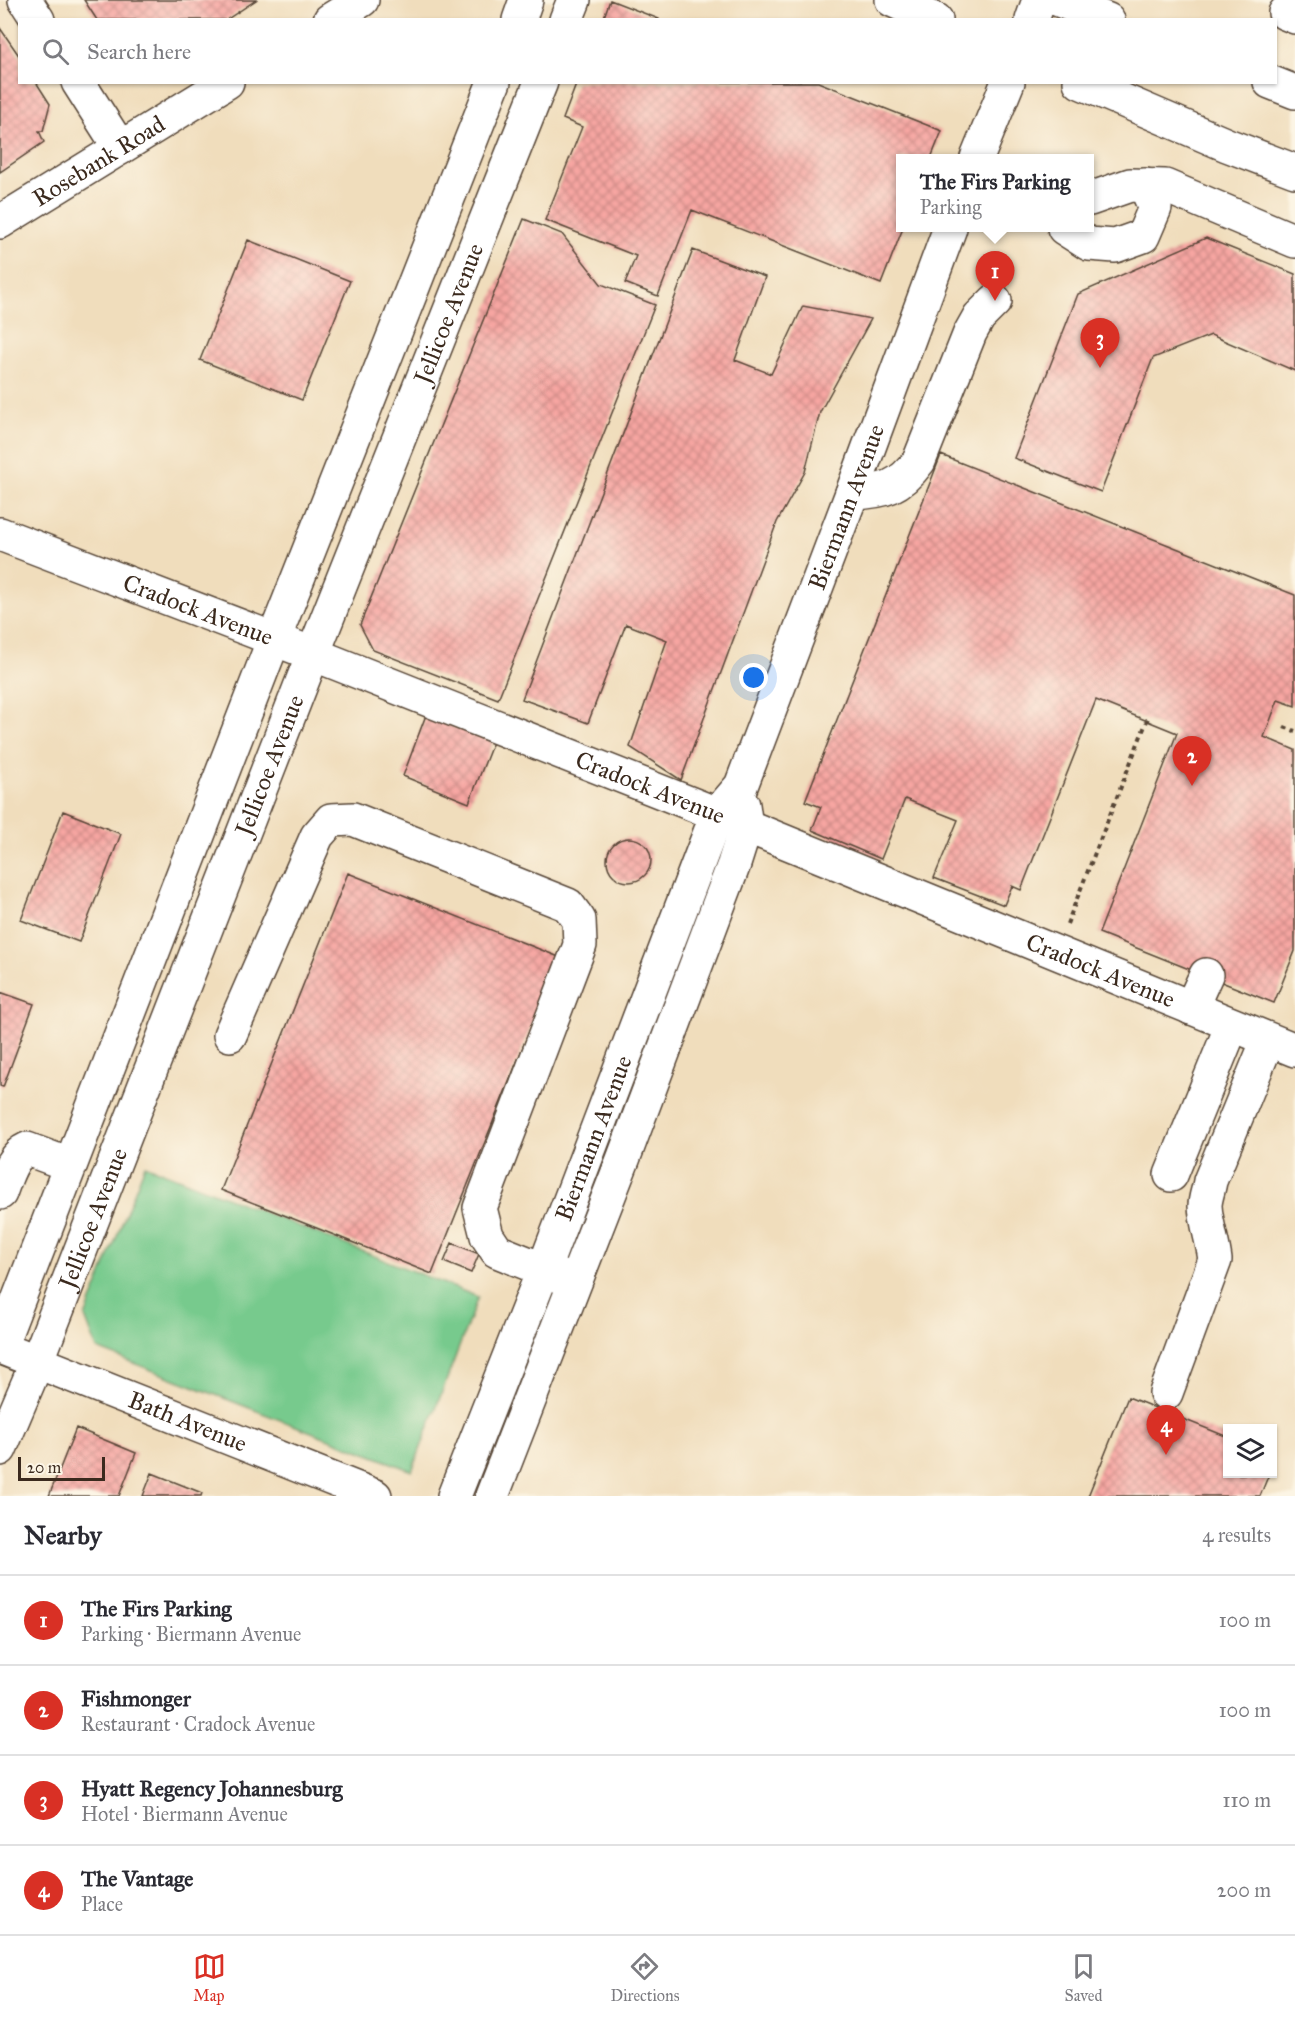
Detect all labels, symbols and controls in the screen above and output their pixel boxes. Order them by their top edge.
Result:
search box [18,18,1277,84]
icon: search [39,35,72,68]
text: Search here [87,38,191,65]
street label: Rosebank Road [27,109,170,213]
popup [896,154,1094,232]
text: The Firs Parking [920,168,1070,195]
text: Parking [920,195,982,219]
street label: Jellicoe Avenue [406,239,490,391]
pin: 1 [976,252,1014,301]
pin: 3 [1080,318,1120,368]
street label: Biermann Avenue [802,420,891,594]
street label: Cradock Avenue [119,568,277,652]
your location [739,663,768,692]
street label: Jellicoe Avenue [228,691,311,843]
pin: 2 [1172,736,1212,786]
street label: Cradock Avenue [571,744,730,831]
street label: Cradock Avenue [1022,927,1180,1014]
street label: Biermann Avenue [548,1051,639,1225]
street label: Jellicoe Avenue [51,1143,134,1295]
street label: Bath Avenue [124,1385,251,1459]
pin: 4 [1146,1406,1186,1455]
map controls [1223,1424,1277,1478]
button: layers [1223,1424,1277,1478]
scale bar [18,1454,105,1482]
text: 20 m [27,1458,61,1477]
text: Nearby [24,1519,102,1551]
text: 4 results [1202,1523,1271,1547]
text: The Firs Parking [81,1595,232,1622]
text: 1 [40,1608,47,1632]
text: 100 m [1219,1608,1271,1632]
text: Parking · Biermann Avenue [81,1622,301,1646]
text: Fishmonger [81,1685,191,1712]
text: 2 [39,1698,48,1722]
text: 100 m [1219,1698,1271,1722]
text: Restaurant · Cradock Avenue [81,1712,315,1736]
text: Hyatt Regency Johannesburg [81,1775,342,1802]
text: 3 [40,1788,48,1812]
text: 110 m [1223,1788,1271,1812]
text: Hotel · Biermann Avenue [81,1802,288,1826]
text: The Vantage [81,1865,193,1892]
text: 4 [38,1878,49,1902]
text: 200 m [1217,1878,1271,1902]
text: Place [81,1892,123,1916]
tab: Map [193,1950,226,2005]
tab: Directions [611,1950,679,2005]
tab: Saved [1064,1950,1102,2005]

